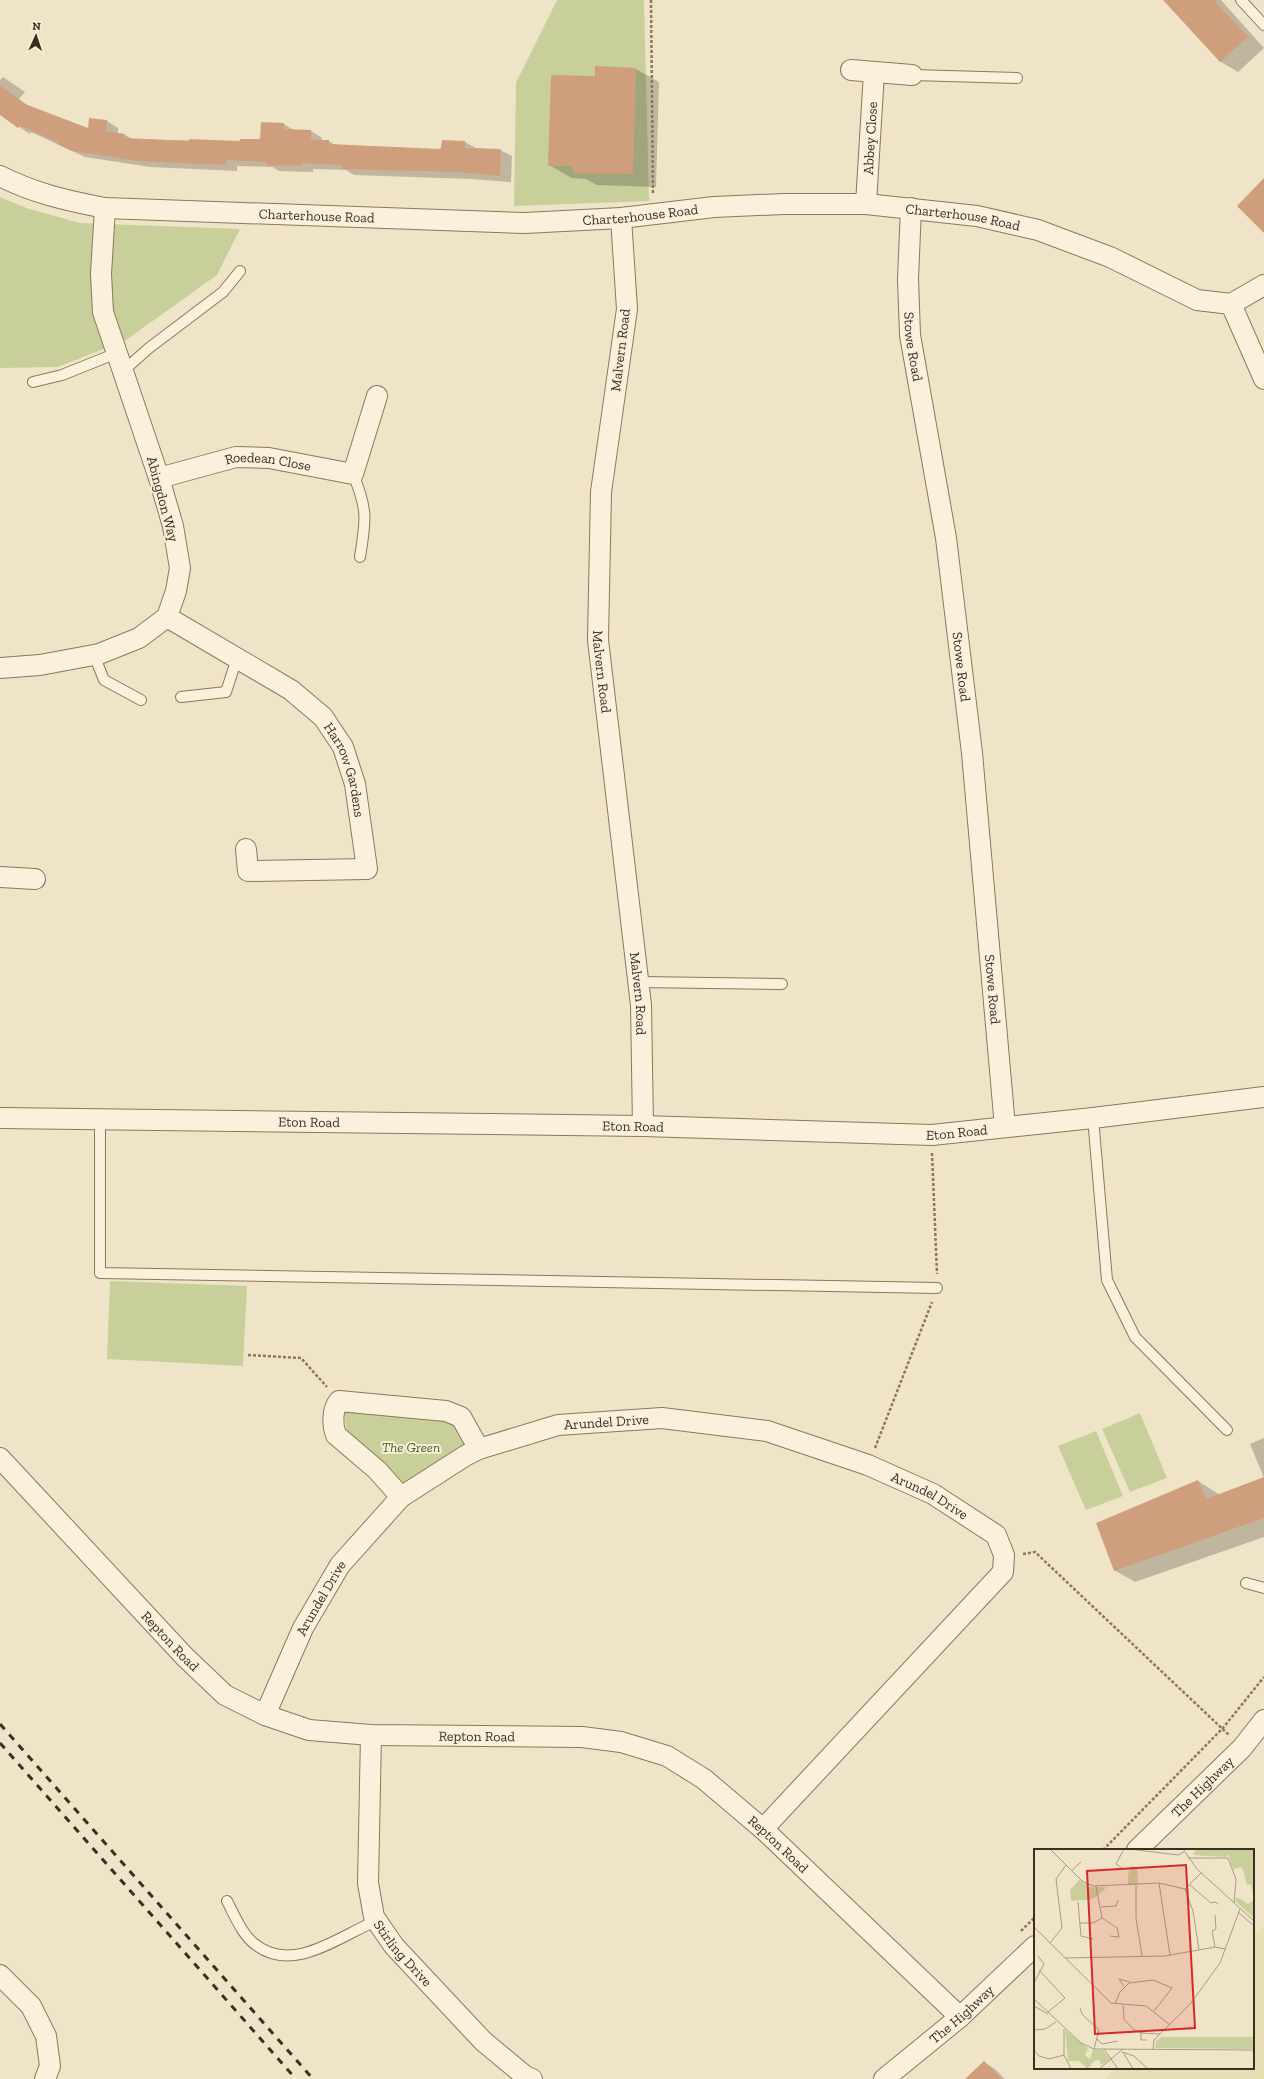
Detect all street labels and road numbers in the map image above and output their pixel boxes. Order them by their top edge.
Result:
street label: Abbey Close [860,101,881,175]
street label: Charterhouse Road [904,200,1022,235]
street label: Charterhouse Road [582,201,699,229]
street label: Charterhouse Road [258,205,375,227]
street label: Malvern Road [607,307,634,392]
street label: Stowe Road [900,312,926,383]
street label: Roedean Close [223,449,313,475]
street label: Abingdon Way [143,454,182,545]
street label: Malvern Road [589,630,615,714]
street label: Stowe Road [948,631,974,703]
street label: Harrow Gardens [320,719,368,818]
street label: Malvern Road [626,951,650,1035]
street label: Stowe Road [981,954,1004,1025]
street label: Eton Road [278,1113,340,1131]
street label: Eton Road [602,1117,664,1136]
street label: Eton Road [926,1121,989,1144]
street label: Arundel Drive [563,1411,650,1434]
street label: Arundel Drive [888,1468,971,1524]
street label: Arundel Drive [293,1556,350,1638]
street label: Repton Road [138,1608,203,1675]
street label: Repton Road [438,1728,515,1745]
street label: The Highway [1168,1752,1238,1821]
street label: Repton Road [744,1812,812,1877]
street label: Stirling Drive [370,1917,436,1991]
street label: The Highway [926,1981,998,2048]

